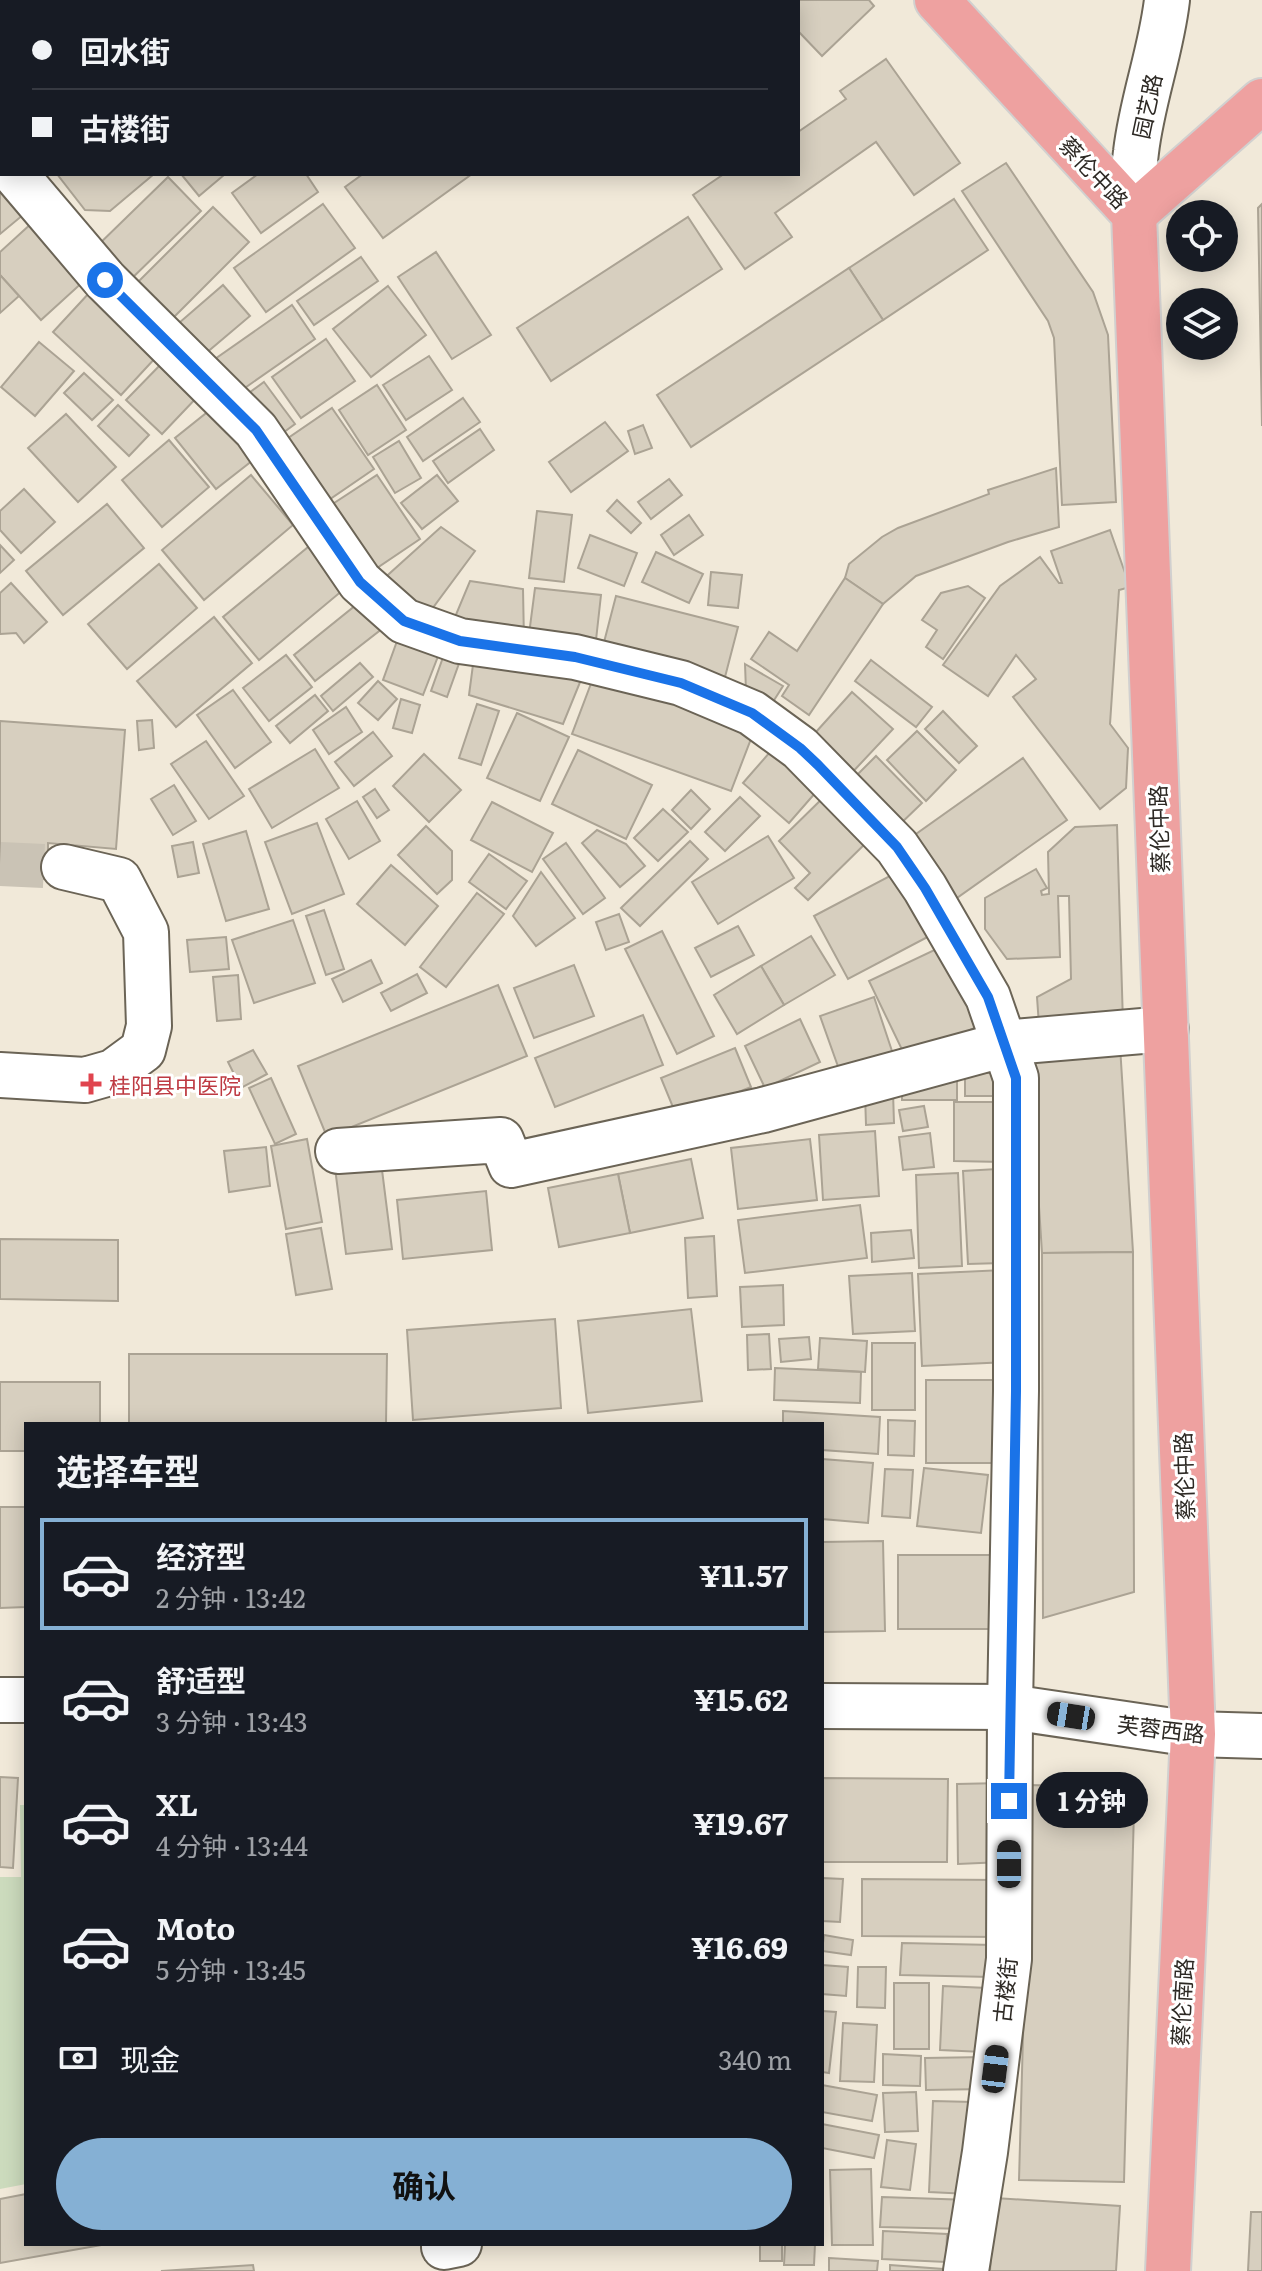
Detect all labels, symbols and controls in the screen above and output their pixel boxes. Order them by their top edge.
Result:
text: 回水街 [80,28,170,72]
street label: 园艺路 [1123,70,1169,142]
text: 古楼街 [80,105,170,149]
street label: 蔡伦中路 [1053,129,1137,215]
map controls [1166,200,1238,360]
button: locate [1166,200,1238,272]
route start [87,262,123,298]
button: layers [1166,288,1238,360]
street label: 蔡伦中路 [1140,784,1176,874]
place label: 桂阳县中医院 [109,1068,241,1101]
marker: 桂阳县中医院 [80,1073,102,1095]
street label: 蔡伦中路 [1165,1431,1201,1521]
text: 选择车型 [56,1443,200,1496]
text: 经济型 [156,1533,246,1577]
icon: car [60,1538,132,1610]
text: ¥11.57 [699,1552,788,1596]
text: 2 分钟 · 13:42 [156,1577,306,1616]
text: 舒适型 [156,1657,246,1701]
icon: car [60,1662,132,1734]
text: ¥15.62 [693,1676,788,1720]
car [1045,1700,1097,1732]
text: 3 分钟 · 13:43 [156,1701,308,1740]
street label: 芙蓉西路 [1115,1706,1207,1750]
callout: 1 分钟 [1037,1773,1149,1829]
text: 1 分钟 [1058,1780,1126,1819]
text: XL [156,1781,198,1825]
route end [991,1783,1027,1819]
icon: car [60,1786,132,1858]
text: ¥19.67 [693,1800,788,1844]
text: 4 分钟 · 13:44 [156,1825,308,1864]
car [997,1840,1021,1888]
text: Moto [156,1905,235,1949]
icon: car [60,1910,132,1982]
text: ¥16.69 [691,1924,788,1968]
text: 5 分钟 · 13:45 [156,1949,306,1988]
street label: 古楼街 [984,1955,1024,2025]
street label: 蔡伦南路 [1162,1957,1200,2047]
icon: cash [56,2036,100,2080]
text: 现金 [120,2036,180,2080]
text: 340 m [718,2039,792,2078]
car [980,2044,1010,2094]
button: 确认 [56,2138,792,2230]

